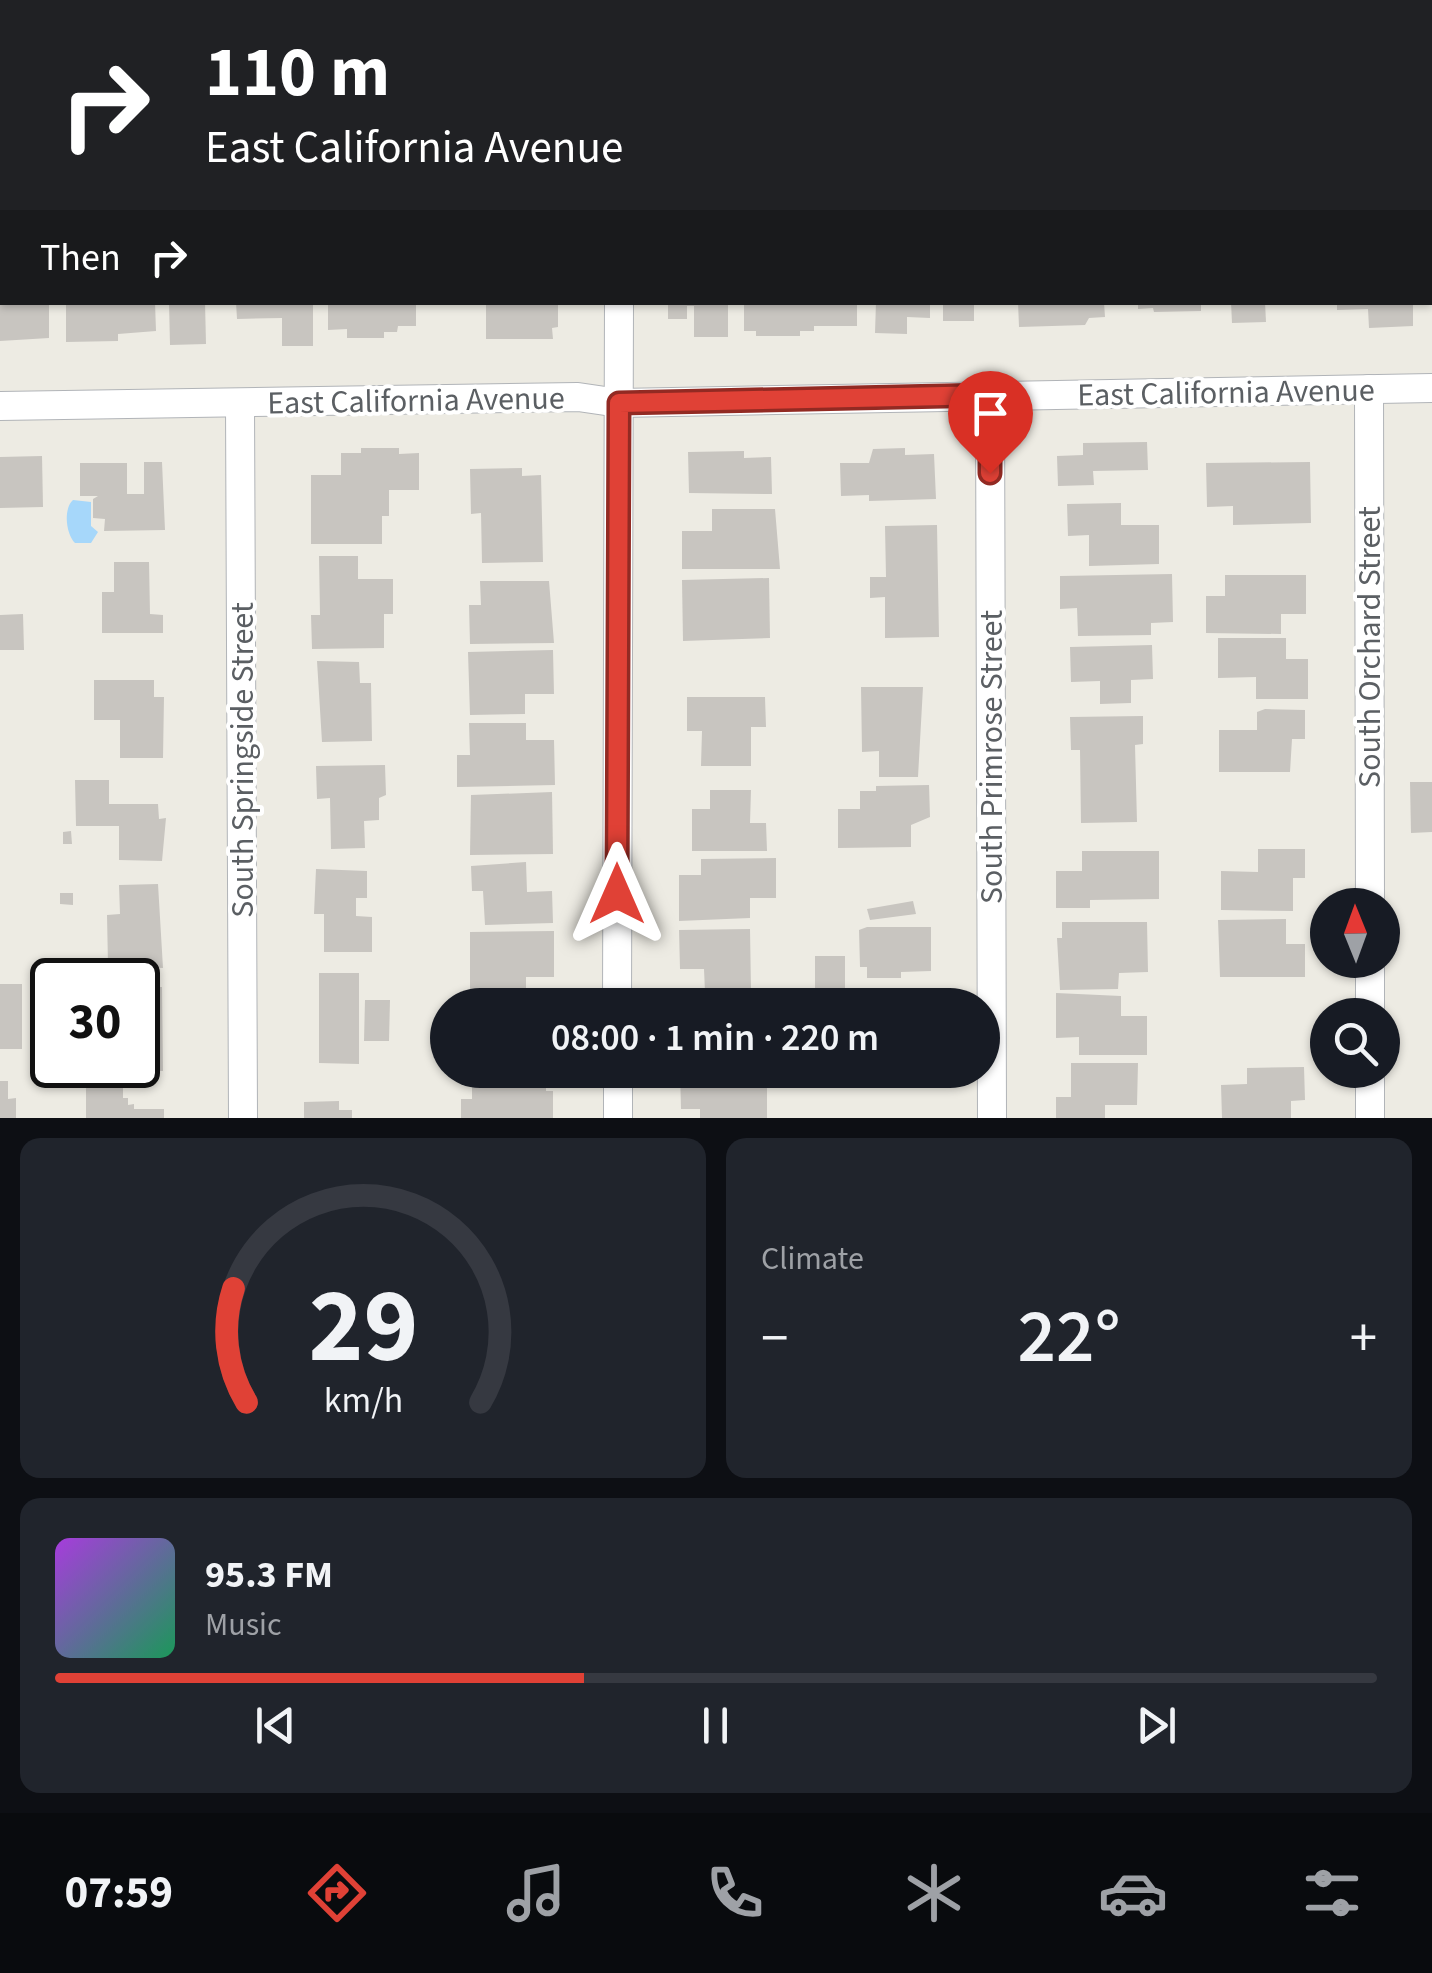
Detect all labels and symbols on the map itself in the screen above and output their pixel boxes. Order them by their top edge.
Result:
street label: East California Avenue [1077,367,1375,419]
pin [948,371,1033,474]
street label: East California Avenue [267,375,565,427]
street label: South Orchard Street [1347,506,1393,788]
street label: South Springside Street [220,602,266,918]
street label: South Primrose Street [969,610,1015,904]
position arrow [565,842,669,946]
north arrow [1310,888,1400,978]
speed limit sign: 30 [30,958,160,1088]

